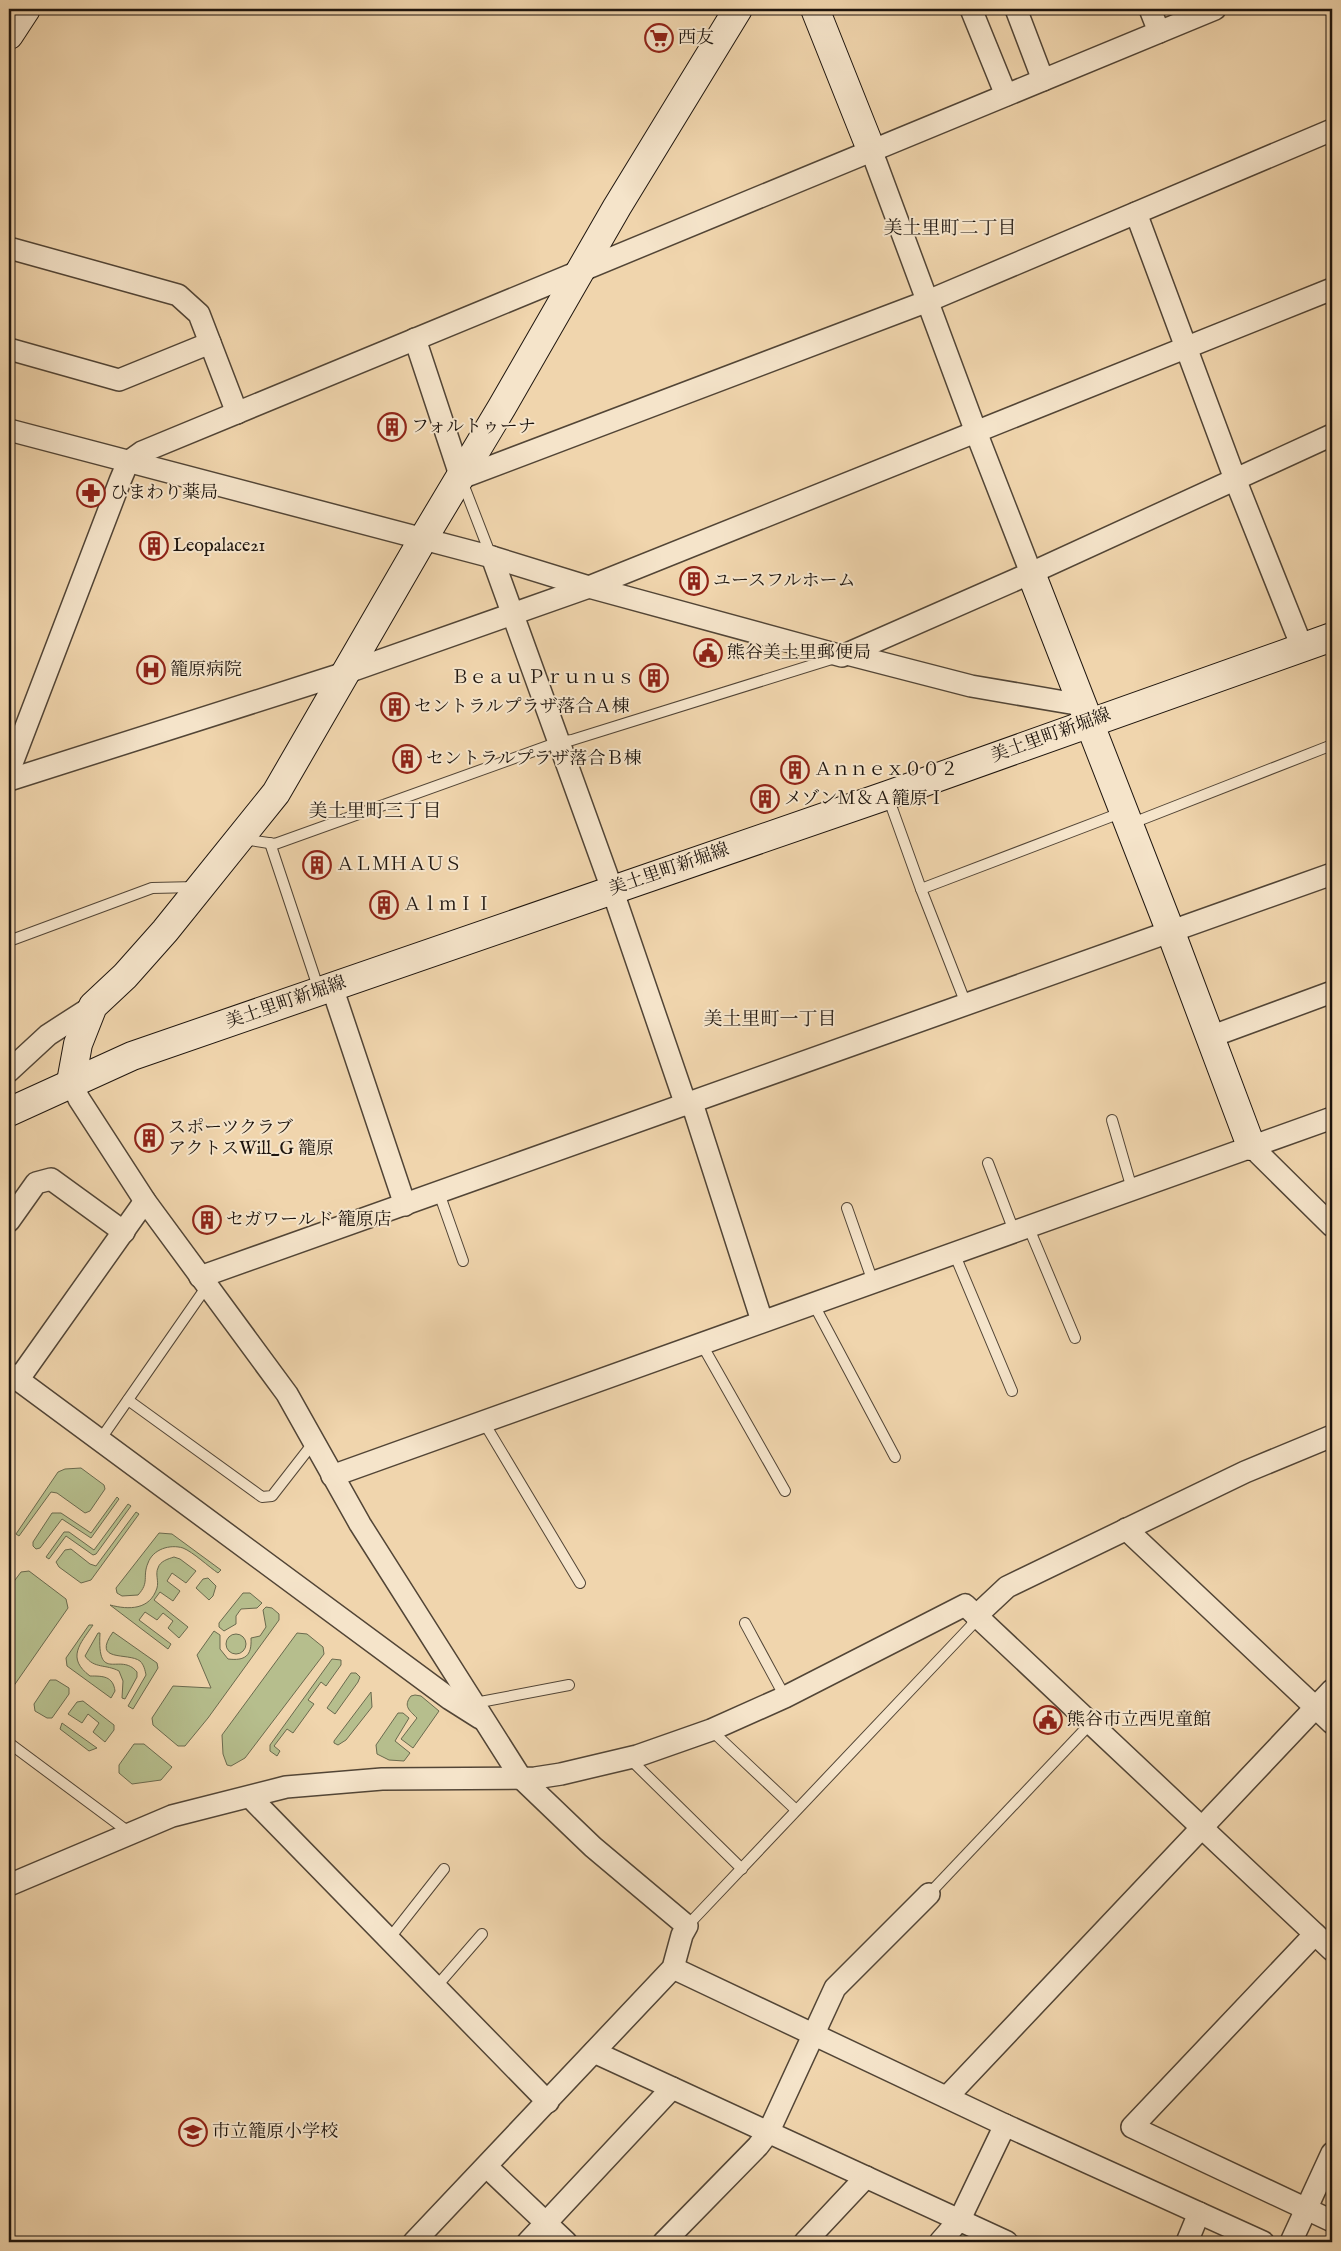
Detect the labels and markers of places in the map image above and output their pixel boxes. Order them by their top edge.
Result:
supermarket icon: 西友 [644,23,674,53]
place label: 西友 [678,27,714,50]
building icon: フォルトゥーナ [377,412,407,442]
place label: フォルトゥーナ [411,416,536,439]
pharmacy icon: ひまわり薬局 [76,478,106,508]
place label: ひまわり薬局 [110,482,218,505]
building icon: Leopalace21 [139,531,169,561]
place label: Leopalace21 [173,535,265,558]
building icon: ユースフルホーム [679,566,709,596]
place label: ユースフルホーム [713,570,855,593]
public building icon: 熊谷美土里郵便局 [693,638,723,668]
place label: 熊谷美土里郵便局 [727,642,871,665]
hospital icon: 籠原病院 [136,655,166,685]
place label: 籠原病院 [170,659,242,682]
building icon: Ｂｅａｕ Ｐｒｕｎｕｓ [639,663,669,693]
place label: Ｂｅａｕ Ｐｒｕｎｕｓ [451,667,635,690]
building icon: セントラルプラザ落合Ａ棟 [380,692,410,722]
place label: セントラルプラザ落合Ａ棟 [414,696,629,719]
building icon: セントラルプラザ落合Ｂ棟 [392,744,422,774]
place label: セントラルプラザ落合Ｂ棟 [426,748,641,771]
building icon: Ａｎｎｅｘ００２ [780,755,810,785]
place label: Ａｎｎｅｘ００２ [814,759,958,782]
building icon: メゾンＭ＆Ａ籠原Ｉ [750,784,780,814]
place label: メゾンＭ＆Ａ籠原Ｉ [784,788,945,811]
building icon: ＡＬＭＨＡＵＳ [302,850,332,880]
place label: ＡＬＭＨＡＵＳ [336,854,462,877]
building icon: ＡｌｍＩＩ [369,890,399,920]
place label: ＡｌｍＩＩ [403,894,493,917]
place label: スポーツクラブ アクトスWill_G 籠原 [168,1117,334,1161]
building icon: スポーツクラブ アクトスWill_G 籠原 [134,1123,164,1153]
building icon: セガワールド 籠原店 [192,1205,222,1235]
place label: セガワールド 籠原店 [226,1209,392,1232]
public building icon: 熊谷市立西児童館 [1033,1705,1063,1735]
place label: 熊谷市立西児童館 [1067,1709,1211,1732]
school or university icon: 市立籠原小学校 [178,2117,208,2147]
place label: 市立籠原小学校 [212,2121,338,2144]

